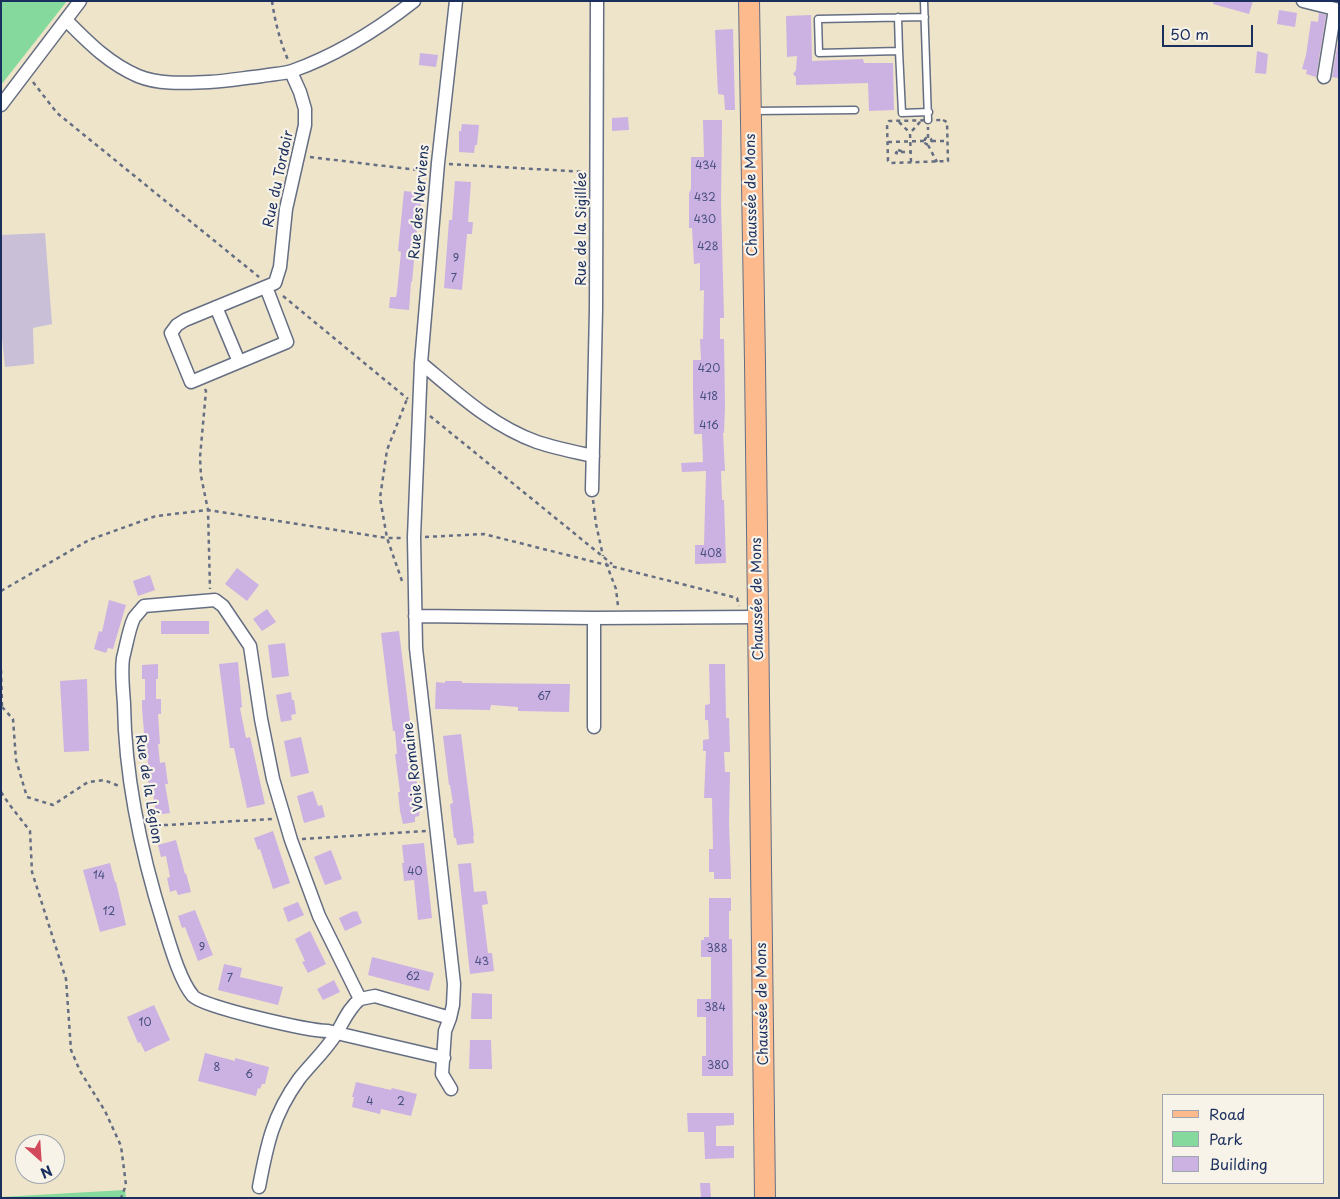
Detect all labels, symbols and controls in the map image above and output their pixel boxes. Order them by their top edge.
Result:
scale bar [1165,15,1256,47]
text: 50 m [1170,22,1209,45]
street label: Rue du Tordoir [261,129,297,229]
street label: Chaussée de Mons [743,133,761,257]
street label: Rue des Nerviens [407,144,433,260]
house number: 434 [695,159,717,173]
street label: Rue de la Sigillée [574,172,590,286]
house number: 432 [694,191,716,205]
house number: 430 [694,213,716,227]
house number: 428 [697,240,719,254]
house number: 9 [453,252,459,266]
house number: 7 [451,272,457,286]
house number: 420 [698,362,720,376]
house number: 418 [700,390,718,404]
house number: 416 [699,419,719,433]
street label: Chaussée de Mons [749,537,767,661]
house number: 408 [700,547,722,561]
house number: 67 [537,690,551,704]
street label: Voie Romaine [400,721,428,813]
street label: Rue de la Légion [131,733,165,845]
house number: 40 [407,865,423,879]
house number: 14 [93,869,105,883]
house number: 12 [103,905,115,919]
house number: 9 [199,941,205,955]
house number: 388 [707,942,727,956]
street label: Chaussée de Mons [754,942,772,1066]
house number: 43 [475,955,489,969]
house number: 62 [406,970,420,984]
house number: 7 [227,972,233,986]
house number: 384 [704,1001,726,1015]
house number: 10 [139,1016,151,1030]
house number: 380 [707,1059,729,1073]
house number: 8 [214,1061,220,1075]
house number: 6 [245,1068,253,1082]
legend [1162,1094,1325,1184]
house number: 4 [366,1095,374,1109]
house number: 2 [397,1095,405,1109]
text: Road [1209,1102,1245,1125]
text: Park [1209,1127,1243,1150]
north arrow [15,1134,65,1184]
text: Building [1209,1152,1268,1175]
text: N [37,1160,56,1184]

